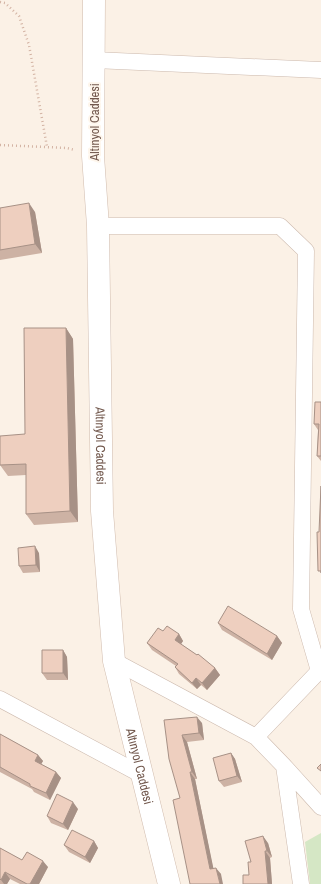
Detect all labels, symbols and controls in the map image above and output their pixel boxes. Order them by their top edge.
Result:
street label: Altınyol Caddesi [86,83,103,162]
street label: Altınyol Caddesi [92,406,110,485]
street label: Altınyol Caddesi [122,726,157,806]

